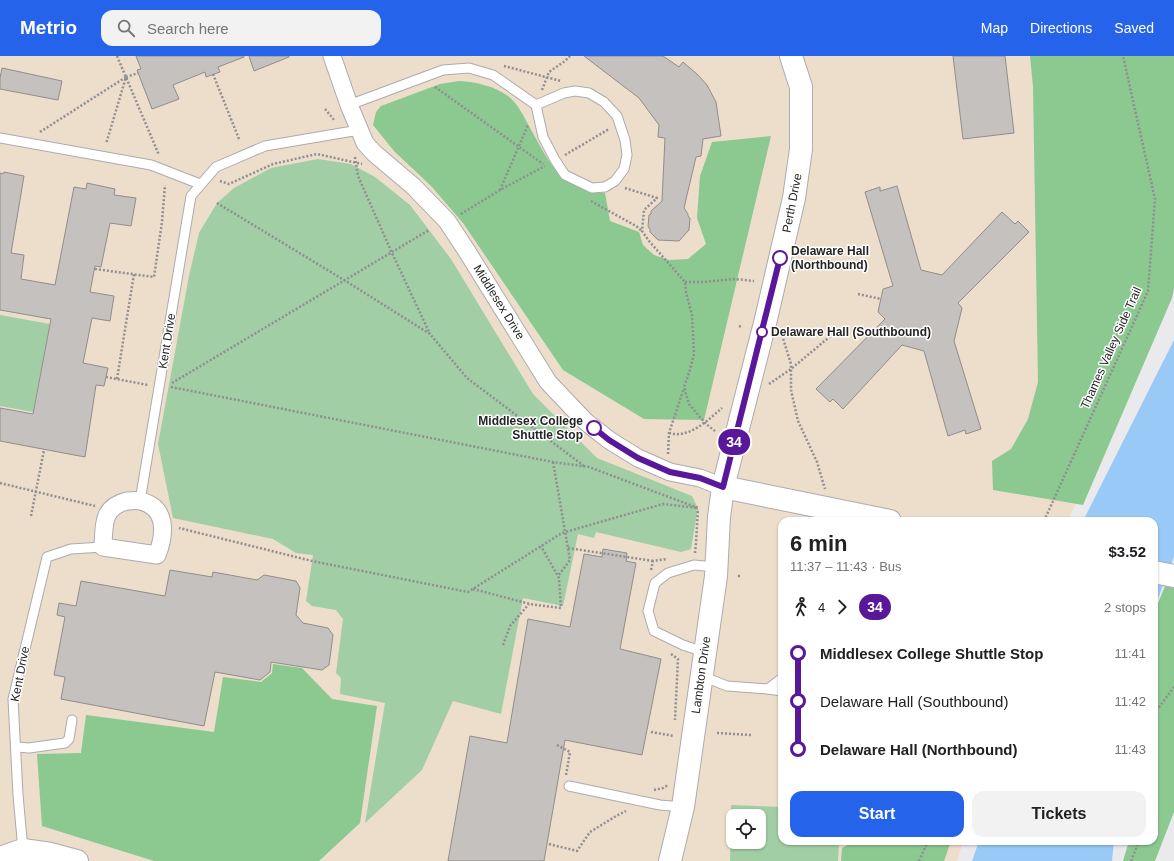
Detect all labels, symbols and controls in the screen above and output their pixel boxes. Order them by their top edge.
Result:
search box [101,10,381,46]
text: Metrio [20,17,77,38]
icon: search [115,17,137,39]
text: Search here [147,20,229,37]
text: Map [981,20,1008,36]
text: Directions [1030,20,1092,36]
text: Saved [1114,20,1154,36]
street label: Perth Drive [779,172,805,234]
place label: Delaware Hall (Northbound) [791,244,869,272]
marker: Delaware Hall (Northbound) [772,250,788,266]
street label: Middlesex Drive [470,262,528,342]
street label: Thames Valley Side Trail [1078,285,1144,411]
street label: Kent Drive [156,312,178,370]
place label: Delaware Hall (Southbound) [771,325,931,339]
marker: Delaware Hall (Southbound) [756,326,768,338]
place label: Middlesex College Shuttle Stop [478,414,583,442]
marker: Middlesex College Shuttle Stop [586,420,602,436]
line badge: 34 [716,429,752,455]
text: 34 [726,434,742,450]
text: 6 min [790,531,847,556]
text: $3.52 [1108,543,1146,560]
text: 11:37 – 11:43 · Bus [790,559,902,574]
icon: walk [790,596,812,618]
icon: forward [831,596,853,618]
text: 34 [867,599,883,615]
text: 4 [818,600,825,615]
text: 2 stops [1104,600,1146,615]
street label: Lambton Drive [689,635,713,715]
street label: Kent Drive [8,645,32,703]
text: Middlesex College Shuttle Stop [820,645,1043,662]
text: 11:41 [1114,646,1146,661]
text: Delaware Hall (Southbound) [820,693,1008,710]
text: 11:42 [1114,694,1146,709]
text: Delaware Hall (Northbound) [820,741,1018,758]
text: 11:43 [1114,742,1146,757]
button: Start [790,791,964,837]
button: Tickets [972,791,1146,837]
map controls [726,809,766,849]
button: locate [726,809,766,849]

